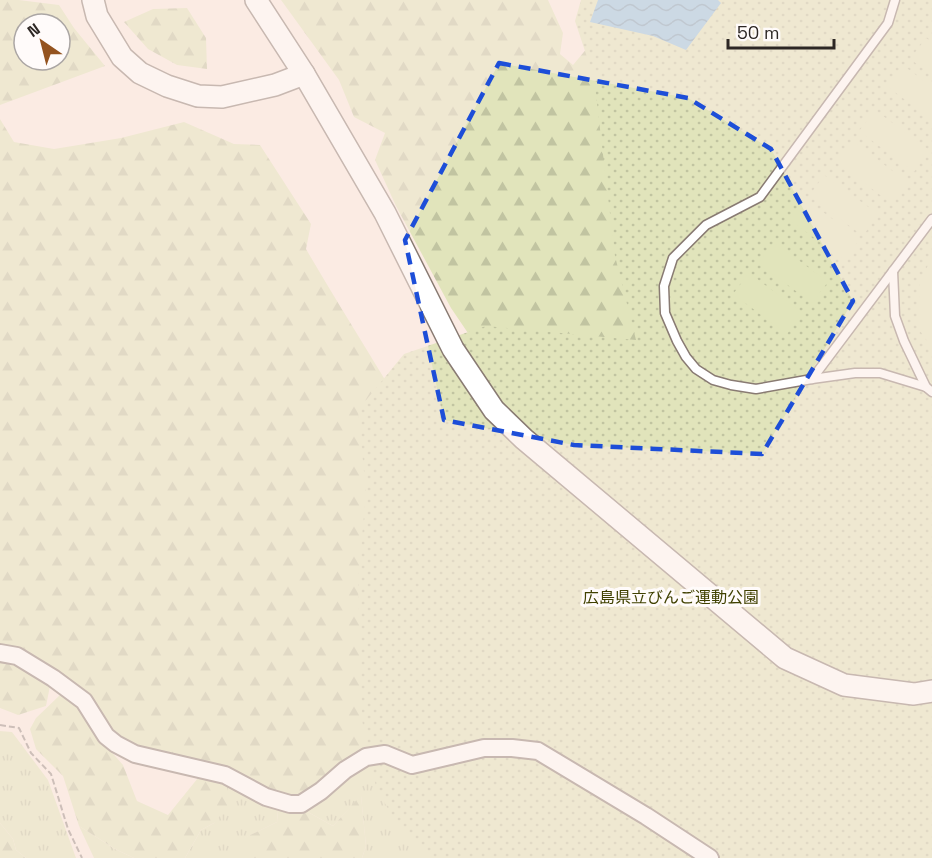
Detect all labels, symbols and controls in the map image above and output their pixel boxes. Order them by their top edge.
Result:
north arrow [12,12,72,72]
scale bar [728,12,834,50]
text: N [23,18,44,42]
text: 50 m [737,21,779,44]
park label: 広島県立びんご運動公園 [583,587,759,608]

